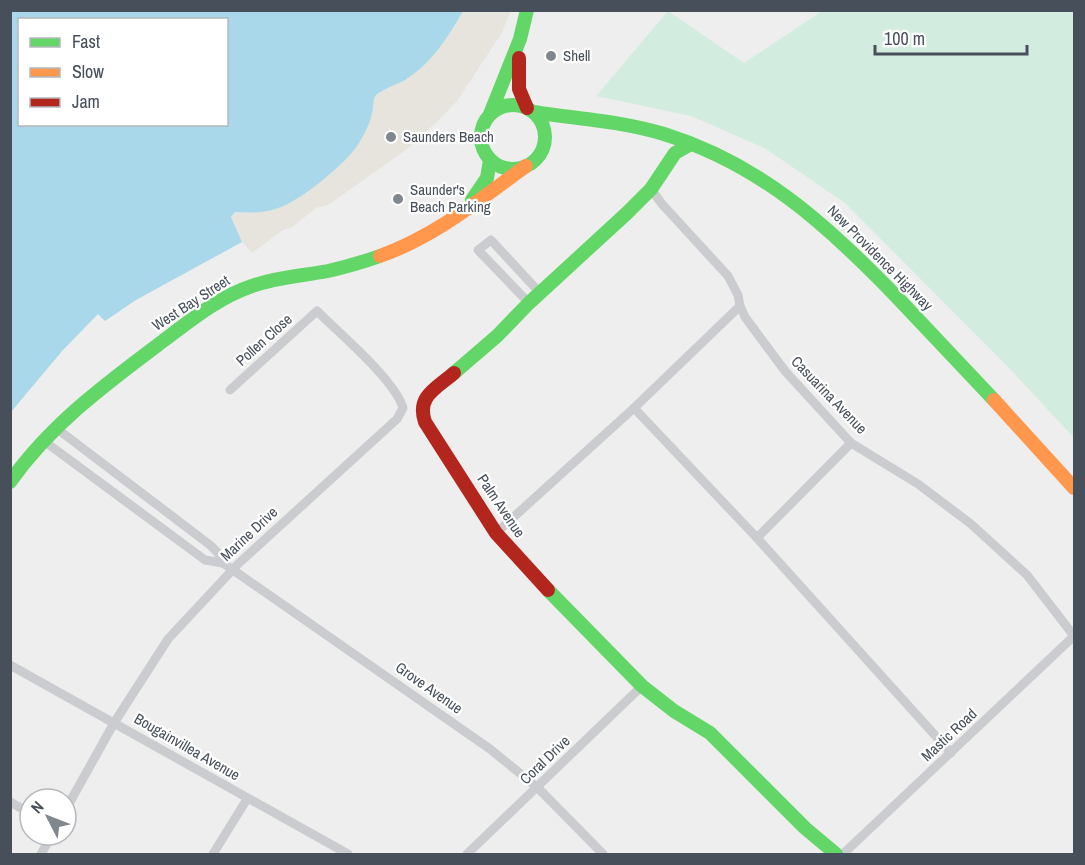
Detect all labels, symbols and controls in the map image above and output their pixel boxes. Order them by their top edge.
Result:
legend [18,18,228,126]
scale bar [875,18,1026,56]
text: 100 m [884,26,925,51]
text: Fast [72,29,100,54]
place label: Shell [563,45,590,66]
marker: Shell [544,49,558,63]
text: Slow [72,59,104,84]
text: Jam [72,89,100,114]
place label: Saunders Beach [403,126,494,147]
marker: Saunders Beach [384,130,398,144]
place label: Saunder's Beach Parking [410,179,491,217]
marker: Saunder's Beach Parking [391,192,405,206]
street label: New Providence Highway [823,200,938,316]
street label: West Bay Street [148,269,234,336]
street label: Pollen Close [231,309,296,371]
street label: Casuarina Avenue [787,351,872,438]
street label: Palm Avenue [473,470,530,542]
street label: Marine Drive [216,502,282,566]
street label: Grove Avenue [391,657,467,719]
street label: Mastic Road [916,703,981,766]
street label: Bougainvillea Avenue [131,708,244,785]
street label: Coral Drive [515,730,574,789]
north arrow [18,787,78,847]
text: N [26,796,48,818]

